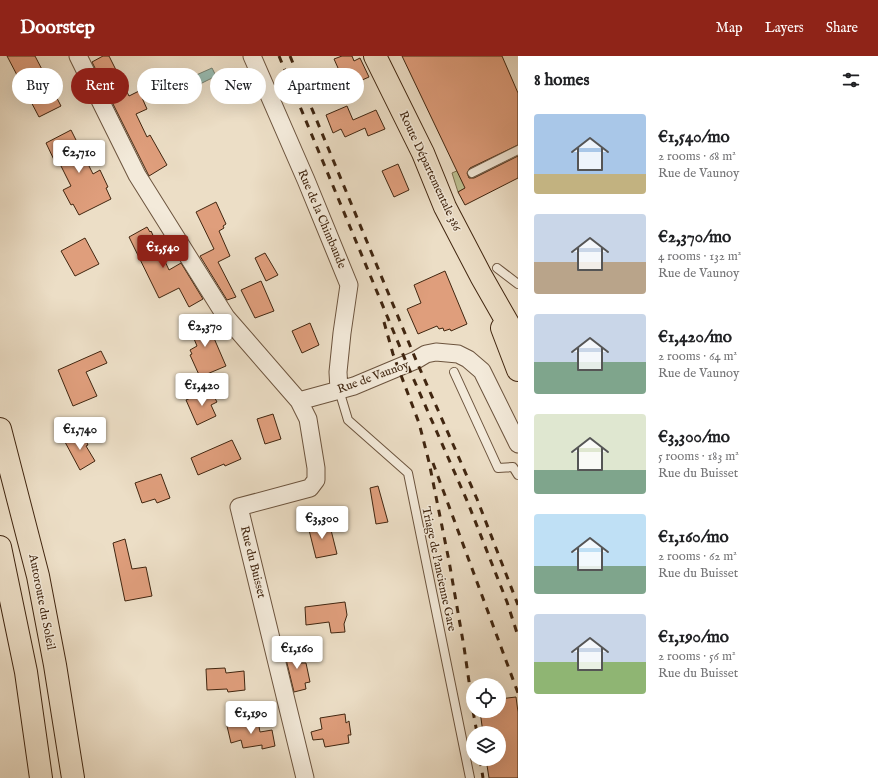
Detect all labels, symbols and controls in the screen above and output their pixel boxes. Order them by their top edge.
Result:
text: Doorstep [20,16,95,40]
text: Map [716,19,743,37]
text: Layers [765,19,804,37]
text: Share [826,19,858,37]
chip: Buy [12,68,63,104]
chip: Rent [71,68,129,104]
chip: Filters [137,68,202,104]
chip: New [210,68,266,104]
chip: Apartment [274,68,364,104]
icon: filters [840,69,862,91]
text: 8 homes [534,70,589,91]
street label: Route Départementale 386 [395,109,465,235]
text: €1,540/mo [658,127,730,148]
icon: home [566,130,614,178]
pin: €2,710 [46,140,112,174]
text: €2,710 [62,144,96,161]
text: 2 rooms · 68 m² [658,148,736,165]
text: Rue de Vaunoy [658,165,739,182]
street label: Rue de la Chimbaude [294,167,350,271]
text: €2,370/mo [658,227,731,248]
icon: home [566,230,614,278]
pin: €1,540 [130,235,196,269]
text: €1,540 [146,239,180,256]
text: 4 rooms · 132 m² [658,248,741,265]
text: Rue de Vaunoy [658,265,739,282]
pin: €2,370 [172,314,238,348]
text: €2,370 [188,318,222,335]
text: €1,420/mo [658,327,732,348]
icon: home [566,330,614,378]
text: 2 rooms · 64 m² [658,348,737,365]
street label: Rue de Vaunoy [335,357,411,397]
text: Rue de Vaunoy [658,365,739,382]
pin: €1,420 [169,373,235,407]
text: €1,420 [184,377,220,394]
pin: €1,740 [47,417,113,451]
text: €1,740 [63,421,97,438]
text: €3,300/mo [658,427,730,448]
icon: home [566,430,614,478]
text: 5 rooms · 183 m² [658,448,739,465]
text: Rue du Buisset [658,465,738,482]
street label: Triage de l'ancienne Gare [418,505,460,633]
pin: €3,300 [289,506,355,540]
text: €3,300 [305,510,339,527]
street label: Rue du Buisset [237,524,269,600]
text: €1,160/mo [658,527,729,548]
icon: home [566,530,614,578]
text: 2 rooms · 62 m² [658,548,737,565]
street label: Autoroute du Soleil [25,552,59,652]
text: Rue du Buisset [658,565,738,582]
text: €1,190/mo [658,627,729,648]
icon: home [566,630,614,678]
pin: €1,160 [264,636,330,670]
text: €1,160 [281,640,313,657]
text: 2 rooms · 56 m² [658,648,736,665]
text: Rue du Buisset [658,665,738,682]
map controls [466,678,506,766]
button: locate [466,678,506,718]
pin: €1,190 [218,701,284,735]
text: €1,190 [235,705,267,722]
button: layers [466,726,506,766]

